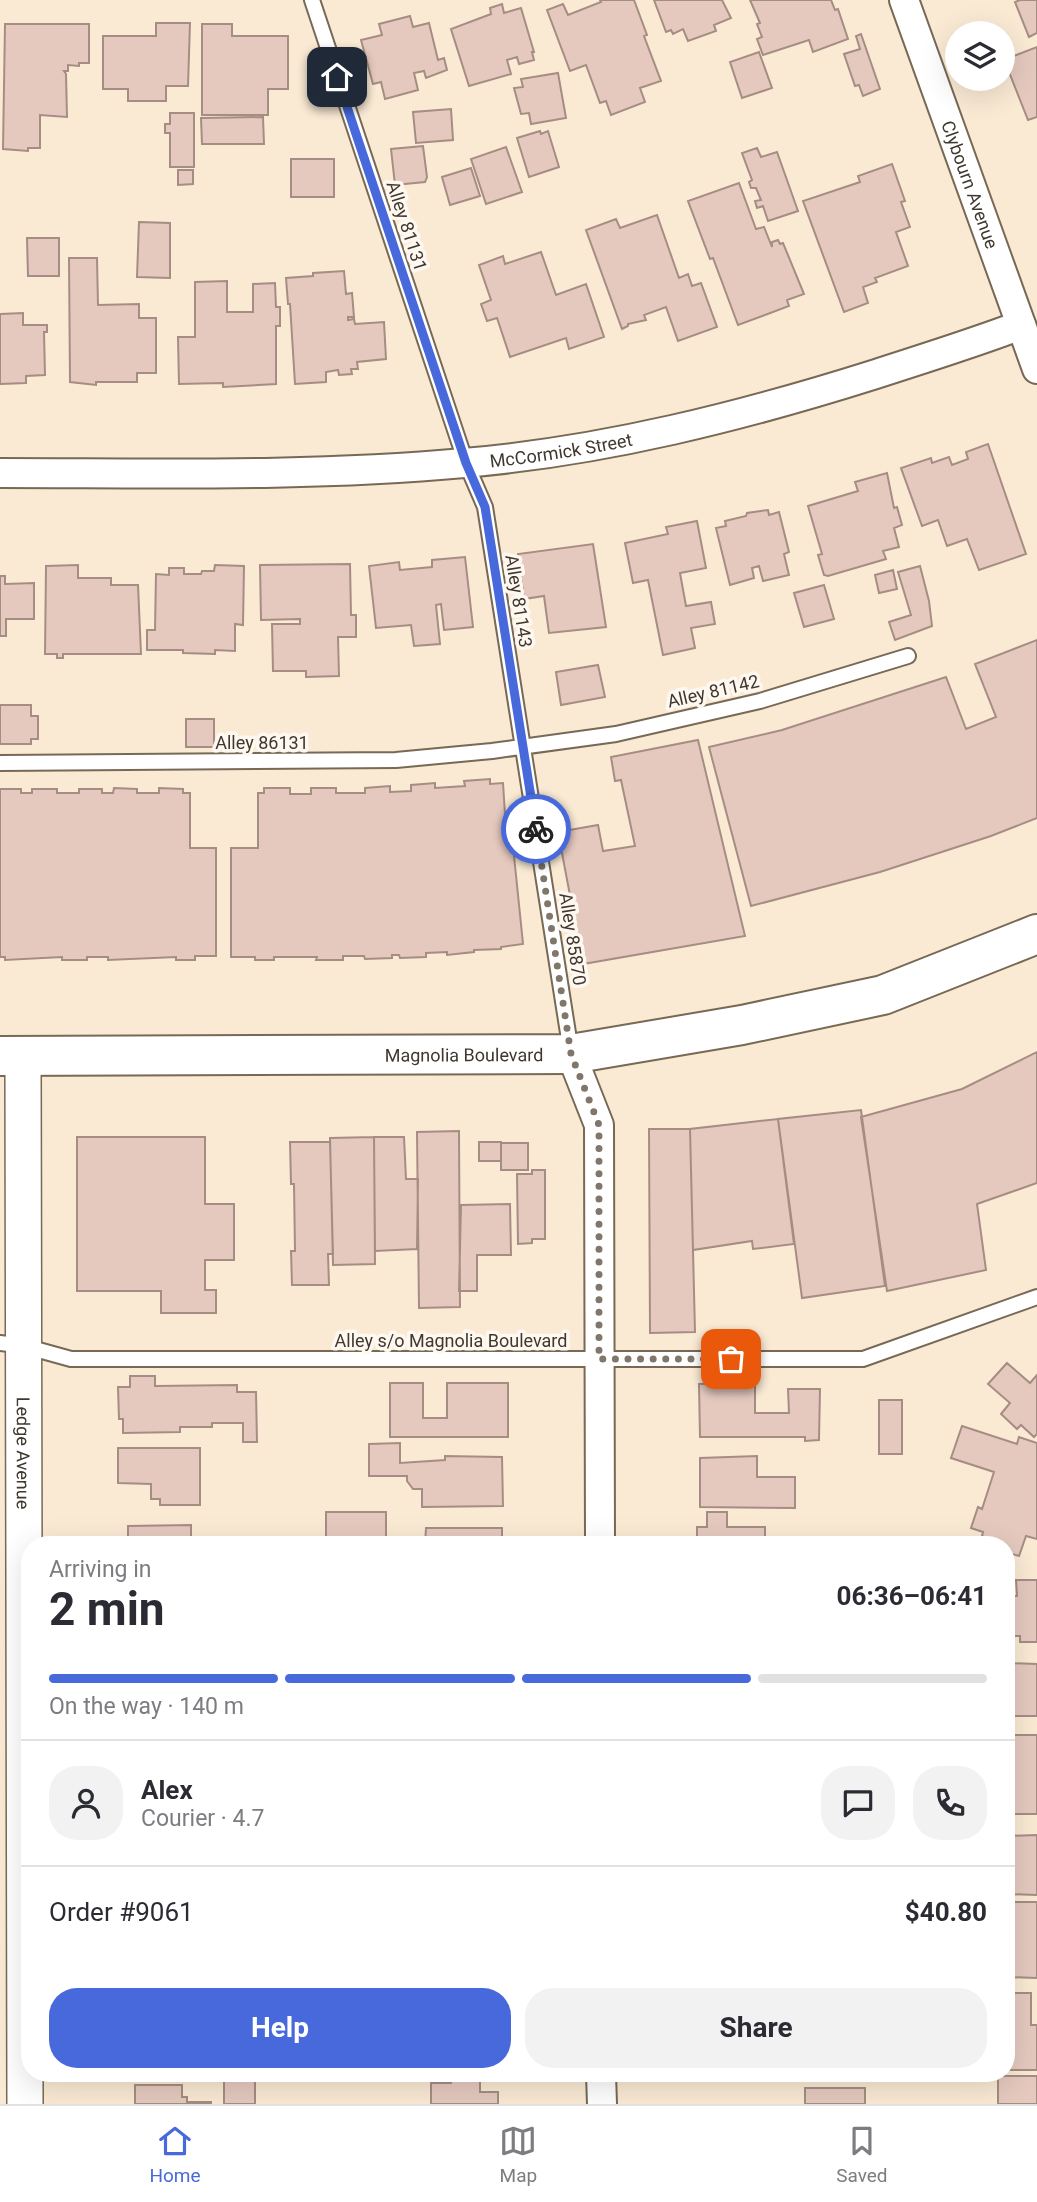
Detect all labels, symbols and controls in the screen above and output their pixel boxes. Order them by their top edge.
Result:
map controls [945,21,1015,91]
button: layers [945,21,1015,91]
pin [307,47,367,107]
icon: home [318,58,356,96]
street label: Clybourn Avenue [938,118,1003,251]
street label: Alley 81131 [383,178,431,274]
street label: McCormick Street [488,428,634,471]
street label: Alley 81143 [501,553,537,649]
street label: Alley 81142 [665,670,761,712]
street label: Alley 86131 [215,732,309,753]
courier [501,794,571,864]
icon: bike [517,810,555,848]
street label: Alley 85870 [555,891,591,987]
street label: Magnolia Boulevard [385,1044,543,1065]
pin [701,1329,761,1389]
street label: Alley s/o Magnolia Boulevard [335,1330,567,1351]
icon: bag [712,1340,750,1378]
street label: Ledge Avenue [13,1397,34,1509]
text: Arriving in [49,1556,152,1583]
text: 06:36–06:41 [837,1581,987,1611]
text: 2 min [49,1582,165,1636]
text: On the way · 140 m [49,1693,244,1720]
button: person [49,1766,123,1840]
button: chat [821,1766,895,1840]
button: phone [913,1766,987,1840]
text: Alex [141,1775,193,1805]
text: Courier · 4.7 [141,1805,264,1832]
text: Order #9061 [49,1897,194,1927]
text: $40.80 [905,1897,987,1927]
button: Help [49,1988,511,2068]
button: Share [525,1988,987,2068]
tab: Home [149,2122,201,2187]
tab: Map [499,2122,537,2187]
tab: Saved [836,2122,888,2187]

